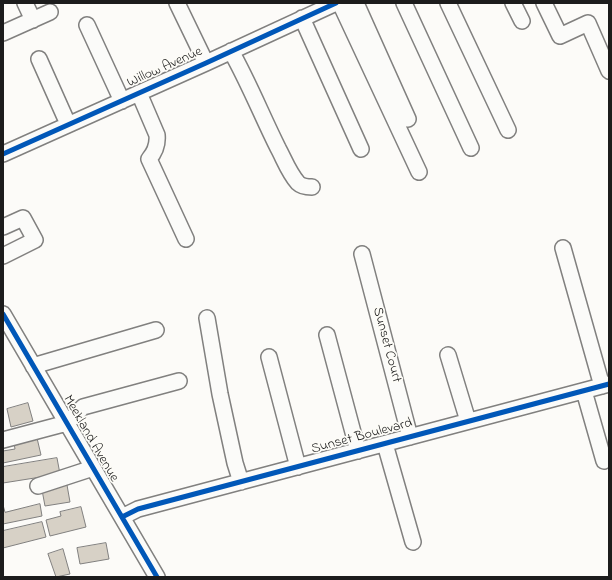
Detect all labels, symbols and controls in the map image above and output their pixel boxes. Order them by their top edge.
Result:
street label: Willow Avenue [125,44,205,92]
street label: Sunset Court [368,305,404,385]
street label: Meekland Avenue [58,393,122,485]
street label: Sunset Boulevard [310,415,414,459]

